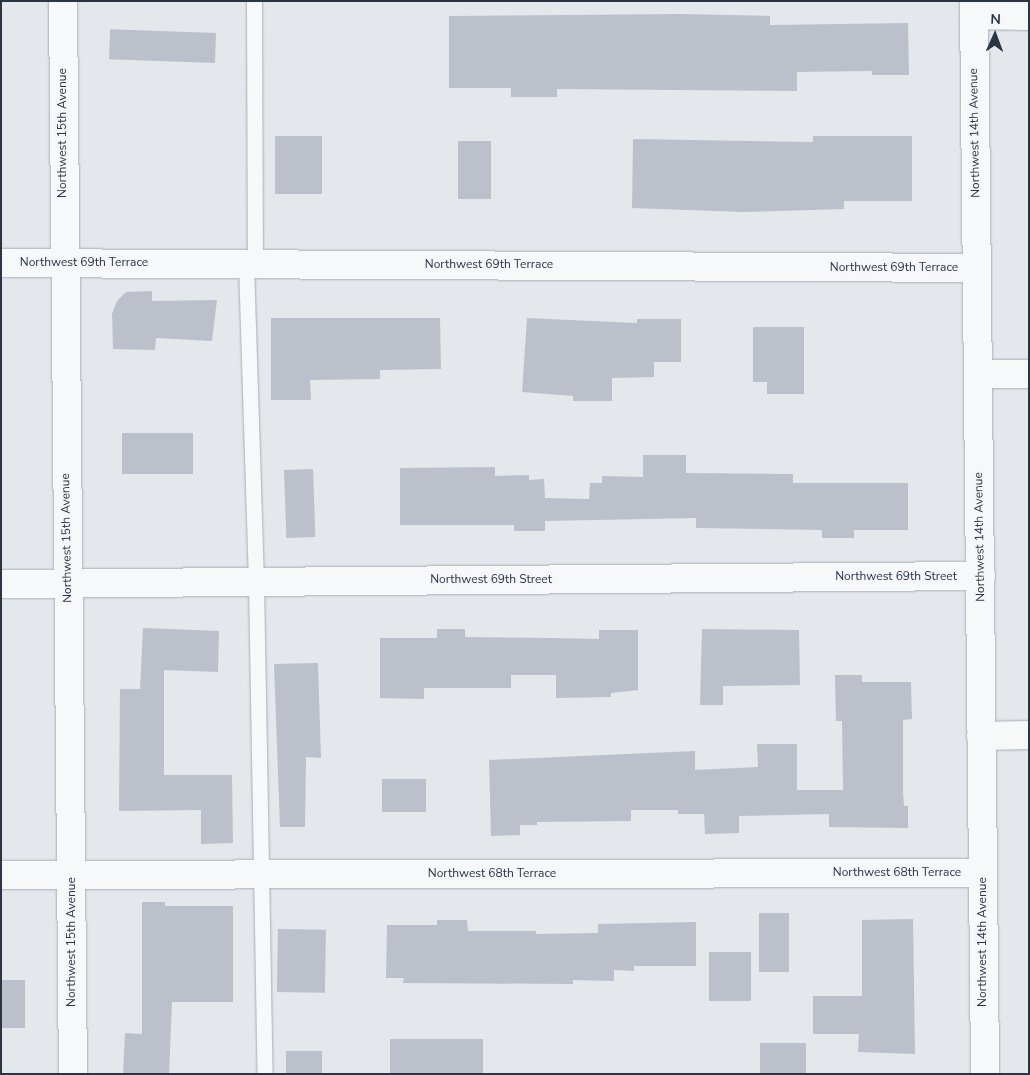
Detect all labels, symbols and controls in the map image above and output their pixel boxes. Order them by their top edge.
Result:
north arrow [970,10,1020,60]
text: N [990,10,1001,29]
street label: Northwest 15th Avenue [56,68,70,198]
street label: Northwest 14th Avenue [967,68,983,198]
street label: Northwest 69th Terrace [20,256,148,270]
street label: Northwest 69th Terrace [425,258,553,272]
street label: Northwest 69th Terrace [830,261,958,275]
street label: Northwest 14th Avenue [972,472,988,602]
street label: Northwest 15th Avenue [59,473,75,603]
street label: Northwest 69th Street [835,570,957,584]
street label: Northwest 69th Street [430,573,552,587]
street label: Northwest 68th Terrace [833,866,961,880]
street label: Northwest 68th Terrace [428,867,556,881]
street label: Northwest 15th Avenue [65,877,79,1007]
street label: Northwest 14th Avenue [976,877,990,1007]

